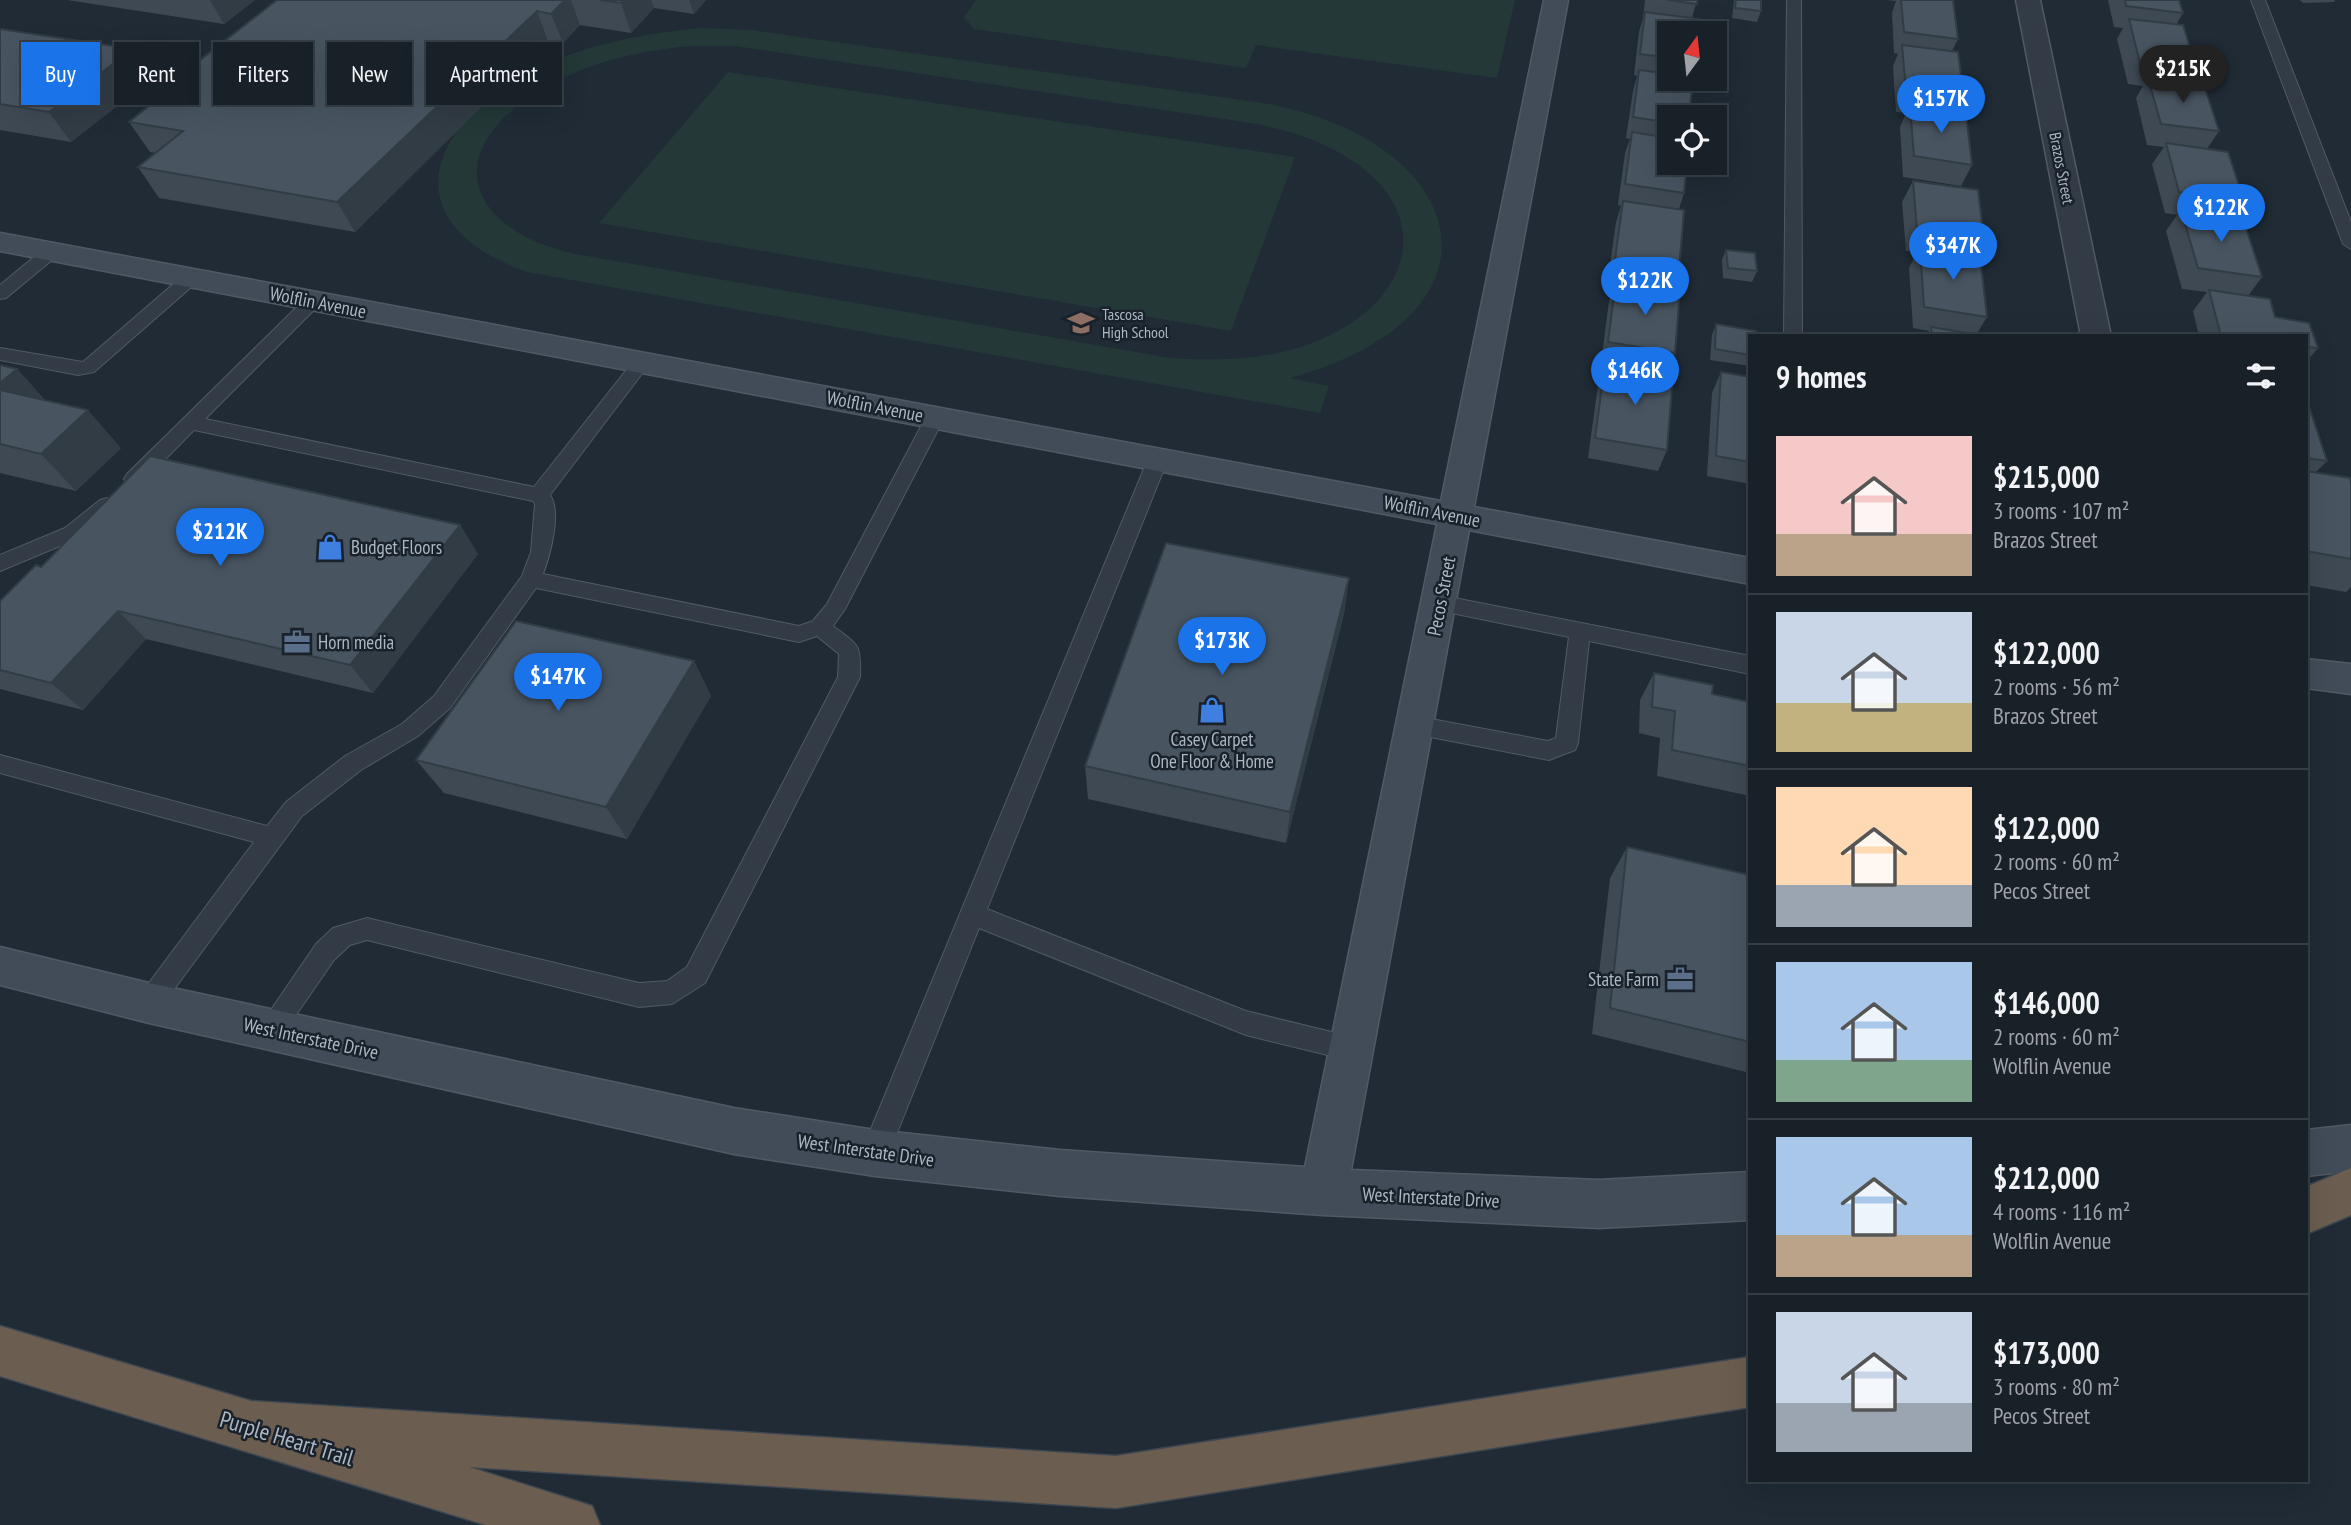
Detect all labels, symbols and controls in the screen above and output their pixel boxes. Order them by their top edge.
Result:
north arrow [1657,21,1727,91]
map controls [1657,21,1727,175]
chip: Buy [21,42,100,105]
chip: Rent [114,42,199,105]
chip: Filters [213,42,313,105]
chip: New [327,42,412,105]
chip: Apartment [426,42,562,105]
pin: $215K [2134,46,2232,105]
text: $215K [2155,53,2211,82]
pin: $157K [1892,76,1990,135]
text: $157K [1913,83,1969,112]
button: locate [1657,105,1727,175]
street label: Brazos Street [2045,130,2079,206]
pin: $122K [2172,184,2270,244]
text: $122K [2193,192,2249,221]
pin: $347K [1904,222,2002,282]
text: $347K [1925,230,1981,259]
pin: $122K [1596,258,1694,317]
text: $122K [1617,265,1673,294]
street label: Wolflin Avenue [268,281,368,323]
place label: Tascosa High School [1102,304,1169,342]
school or university icon: Tascosa High School [1066,308,1096,338]
pin: $146K [1586,348,1684,407]
text: $146K [1607,355,1663,384]
text: 9 homes [1776,357,1867,396]
icon: filters [2242,357,2280,395]
street label: Wolflin Avenue [825,385,925,427]
text: $215,000 [1993,457,2100,496]
icon: home [1832,464,1916,548]
street label: Wolflin Avenue [1382,490,1482,532]
text: 3 rooms · 107 m² [1993,496,2129,525]
pin: $212K [171,508,269,568]
text: $212K [192,516,248,545]
text: Brazos Street [1993,525,2098,554]
shop icon: Budget Floors [315,532,345,562]
place label: Budget Floors [351,535,442,559]
street label: Pecos Street [1422,554,1461,638]
pin: $173K [1173,618,1271,677]
text: $173K [1194,625,1250,654]
office icon: Horn media [282,627,312,657]
place label: Horn media [318,630,394,654]
text: $122,000 [1993,633,2100,672]
icon: home [1832,640,1916,724]
pin: $147K [509,654,607,713]
text: $147K [530,661,586,690]
text: 2 rooms · 56 m² [1993,672,2120,701]
shop icon: Casey Carpet One Floor & Home [1197,695,1227,725]
text: Brazos Street [1993,701,2098,730]
place label: Casey Carpet One Floor & Home [1150,727,1274,773]
text: $122,000 [1993,808,2100,847]
icon: home [1832,815,1916,899]
text: 2 rooms · 60 m² [1993,847,2120,876]
text: Pecos Street [1993,876,2090,905]
office icon: State Farm [1665,964,1695,994]
place label: State Farm [1588,967,1659,991]
text: $146,000 [1993,983,2100,1022]
icon: home [1832,990,1916,1074]
street label: West Interstate Drive [241,1012,381,1064]
text: 2 rooms · 60 m² [1993,1022,2120,1051]
text: Wolflin Avenue [1993,1051,2111,1080]
street label: West Interstate Drive [796,1129,936,1171]
text: $212,000 [1993,1158,2100,1197]
icon: home [1832,1165,1916,1249]
street label: West Interstate Drive [1362,1181,1500,1213]
text: 4 rooms · 116 m² [1993,1197,2130,1226]
text: Wolflin Avenue [1993,1226,2111,1255]
text: $173,000 [1993,1333,2100,1372]
icon: home [1832,1340,1916,1424]
text: 3 rooms · 80 m² [1993,1372,2120,1401]
text: Pecos Street [1993,1401,2090,1430]
street label: Purple Heart Trail [217,1404,358,1472]

